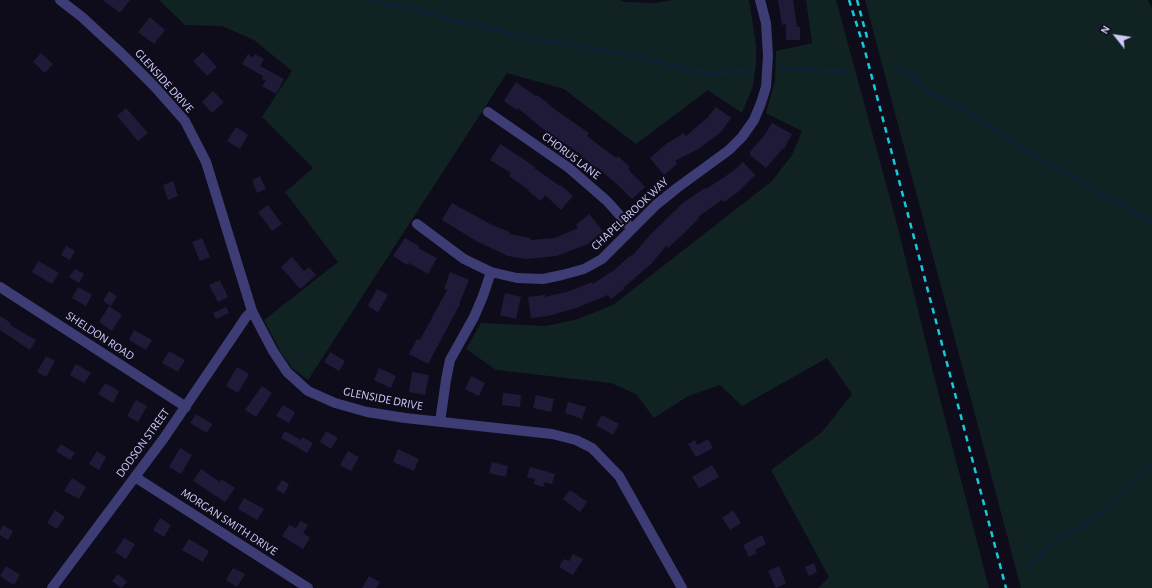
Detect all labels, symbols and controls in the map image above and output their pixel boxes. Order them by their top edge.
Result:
north arrow [1096,16,1136,56]
text: N [1098,24,1112,36]
street label: GLENSIDE DRIVE [132,46,196,116]
street label: CHORUS LANE [539,129,603,183]
street label: CHAPEL BROOK WAY [588,175,672,253]
street label: SHELDON ROAD [63,308,137,364]
street label: GLENSIDE DRIVE [342,384,424,414]
street label: DODSON STREET [113,406,173,480]
street label: MORGAN SMITH DRIVE [178,485,280,559]

